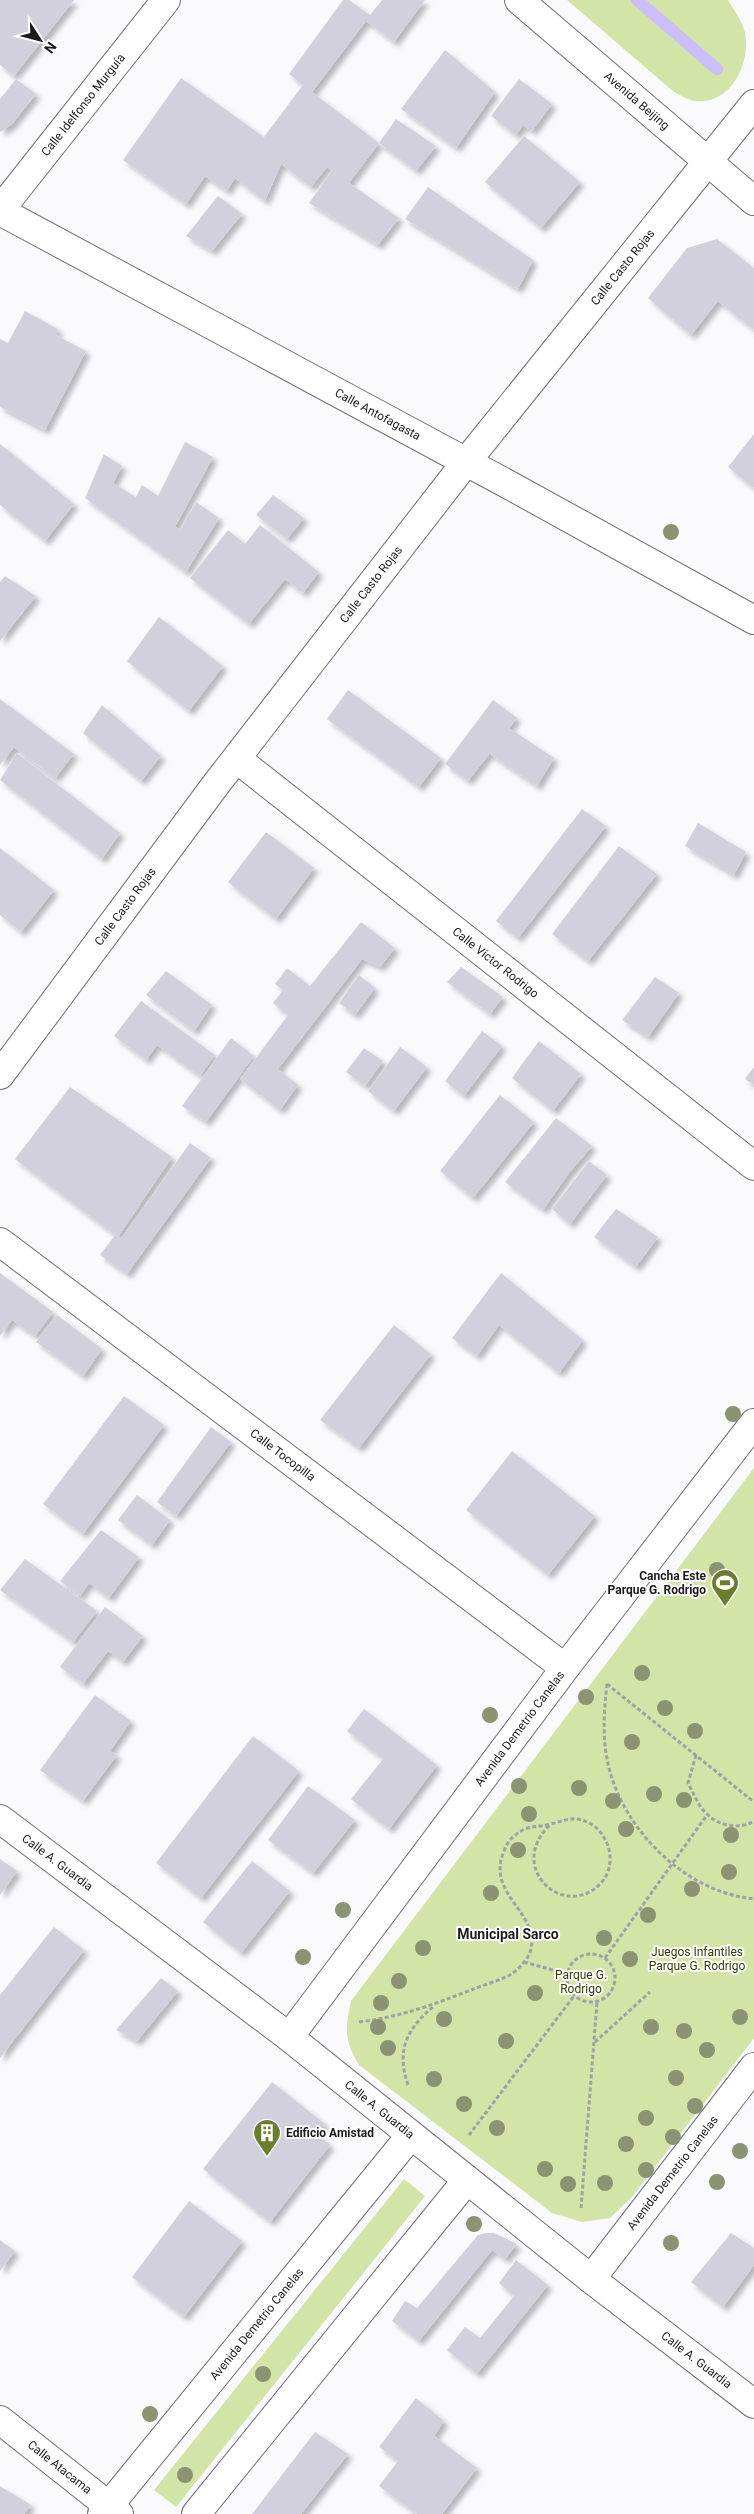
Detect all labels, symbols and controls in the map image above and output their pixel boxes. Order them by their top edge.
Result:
north arrow [15,15,65,65]
text: N [41,39,60,56]
street label: Calle Idelfonso Murguía [38,51,128,159]
street label: Avenida Beijing [601,69,672,133]
street label: Calle Casto Rojas [588,226,657,308]
street label: Calle Antofagasta [332,386,423,443]
street label: Calle Casto Rojas [337,543,405,626]
street label: Calle Casto Rojas [92,865,159,948]
street label: Calle Víctor Rodrigo [450,924,542,1001]
street label: Calle Tocopilla [247,1426,318,1484]
sports icon: Cancha Este Parque G. Rodrigo [710,1568,740,1607]
place label: Cancha Este Parque G. Rodrigo [608,1569,707,1597]
street label: Avenida Demetrio Canelas [472,1668,567,1789]
street label: Calle A. Guardia [19,1831,96,1894]
district label: Municipal Sarco [457,1926,559,1942]
park label: Juegos Infantiles Parque G. Rodrigo [649,1945,745,1973]
park label: Parque G. Rodrigo [555,1968,607,1996]
street label: Calle A. Guardia [342,2077,417,2142]
street label: Avenida Demetrio Canelas [624,2113,721,2233]
building icon: Edificio Amistad [252,2118,282,2157]
place label: Edificio Amistad [286,2126,374,2140]
street label: Avenida Demetrio Canelas [207,2265,307,2383]
street label: Calle A. Guardia [659,2328,735,2391]
street label: Calle Atacama [25,2438,94,2497]

